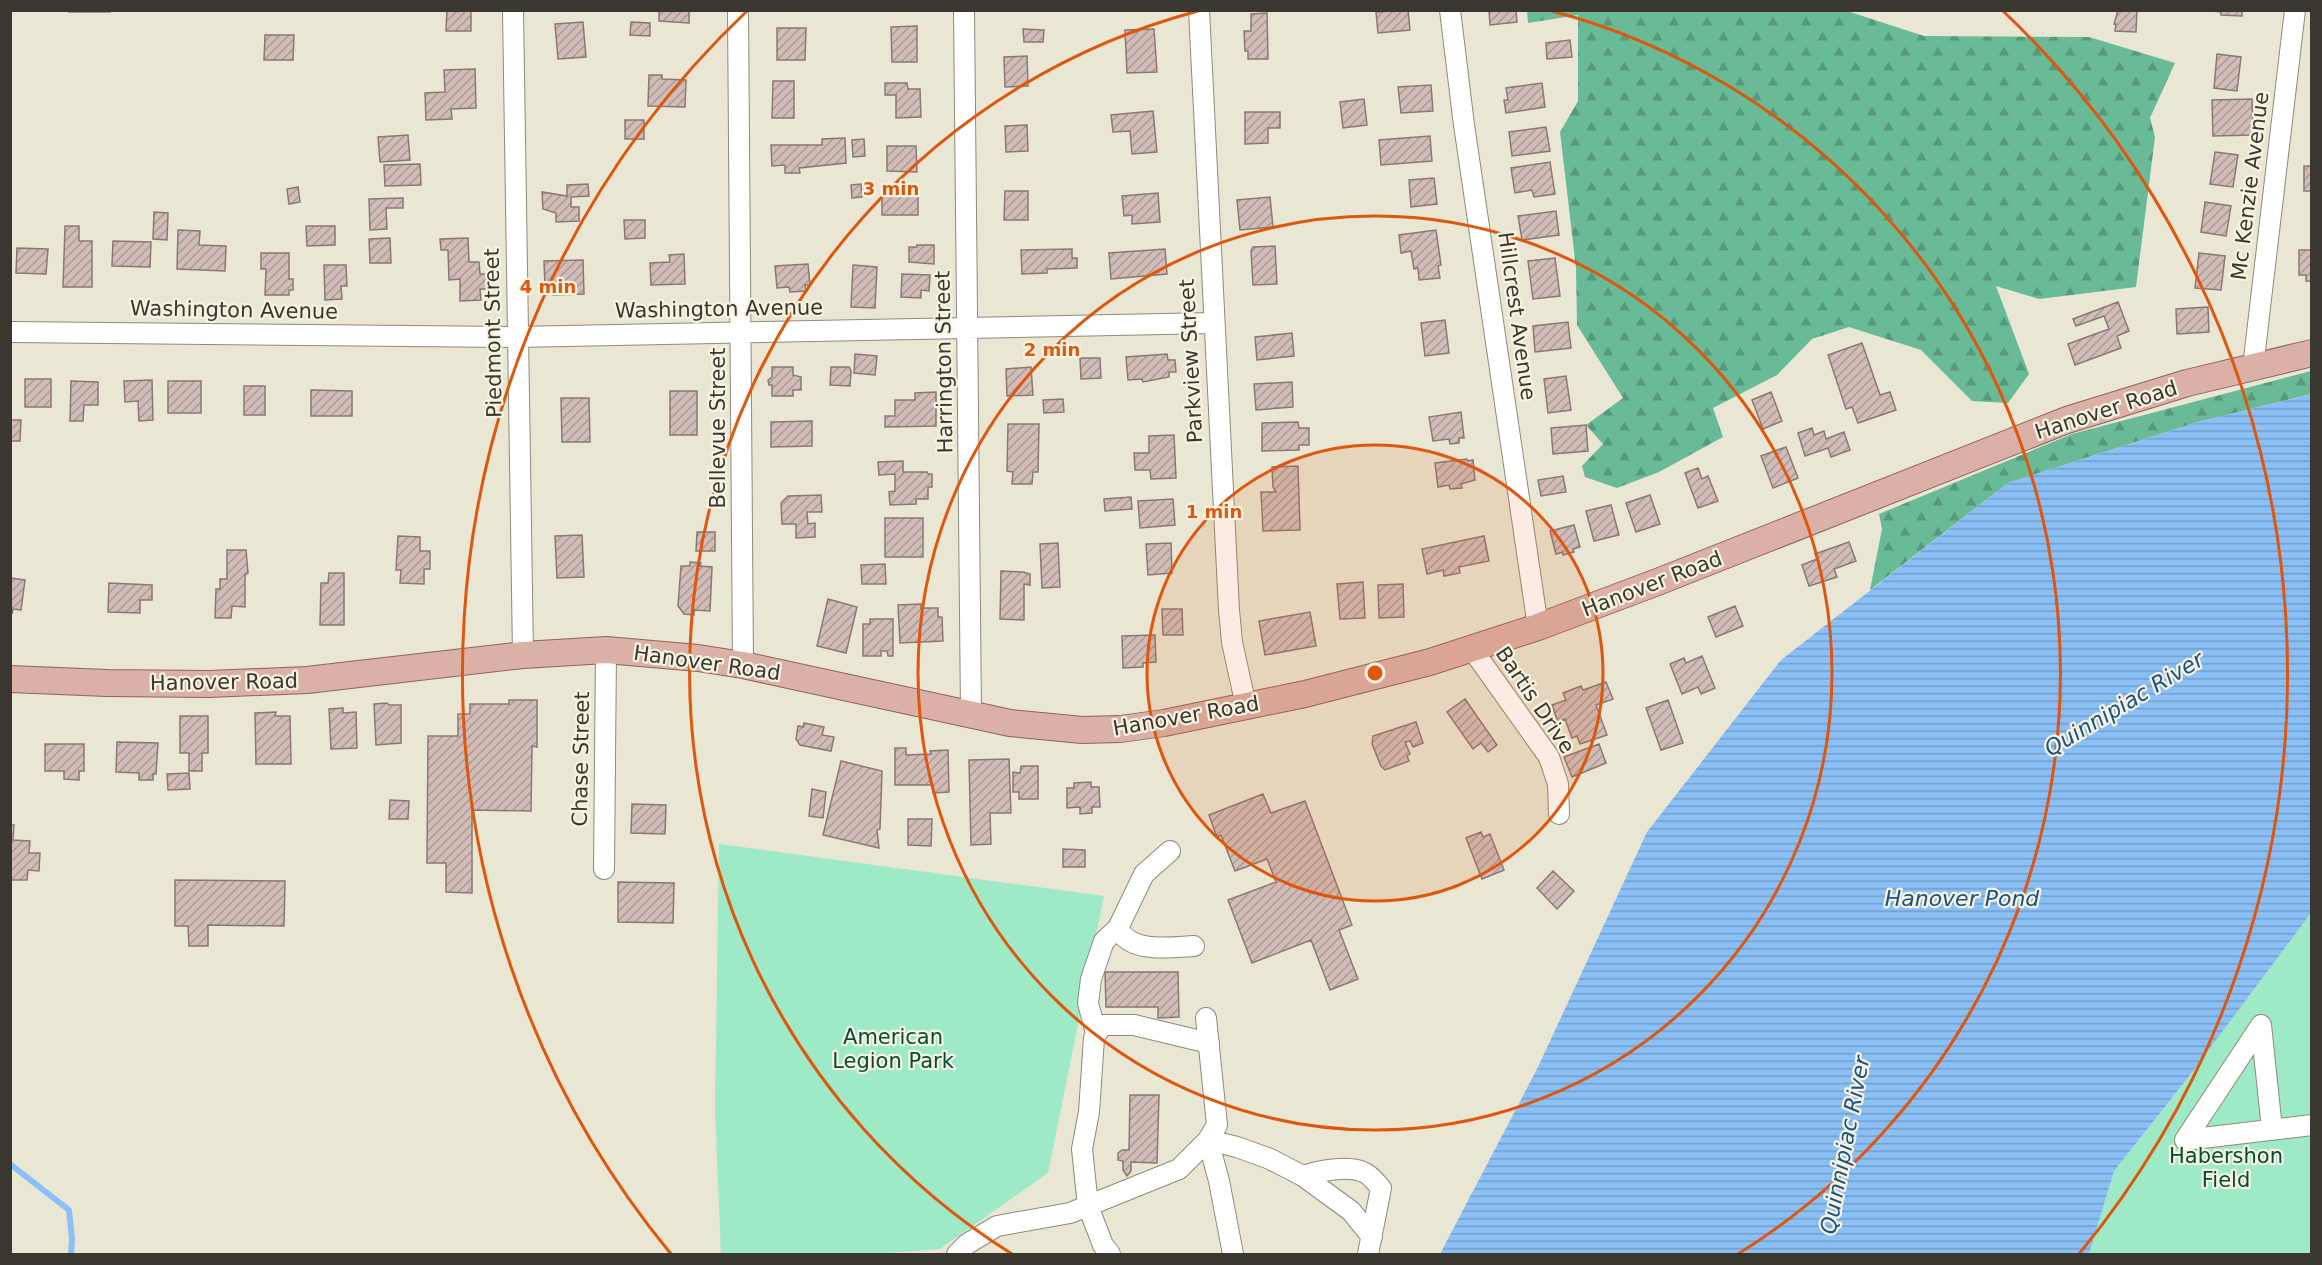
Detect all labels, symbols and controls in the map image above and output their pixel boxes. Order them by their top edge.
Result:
street label: Mc Kenzie Avenue [2227,90,2273,282]
text: 3 min [863,178,919,199]
street label: Hillcrest Avenue [1493,230,1541,402]
street label: Piedmont Street [480,248,506,418]
street label: Harrington Street [930,270,958,454]
text: 4 min [520,276,576,297]
street label: Parkview Street [1175,278,1207,444]
street label: Washington Avenue [615,295,823,323]
street label: Washington Avenue [130,296,338,324]
text: 2 min [1024,339,1080,360]
street label: Bellevue Street [706,347,730,509]
street label: Hanover Road [2032,376,2180,444]
text: 1 min [1186,501,1242,522]
street label: Hanover Road [1579,546,1725,622]
street label: Hanover Road [632,641,782,685]
street label: Bartis Drive [1490,642,1580,758]
water label: Quinnipiac River [2040,646,2210,761]
centre of rings [1365,663,1385,683]
street label: Hanover Road [150,669,298,695]
street label: Chase Street [568,691,594,827]
street label: Hanover Road [1111,691,1261,741]
water label: Hanover Pond [1885,886,2040,911]
park label: American Legion Park [832,1025,955,1073]
water label: Quinnipiac River [1815,1052,1875,1236]
park label: Habershon Field [2169,1144,2283,1192]

